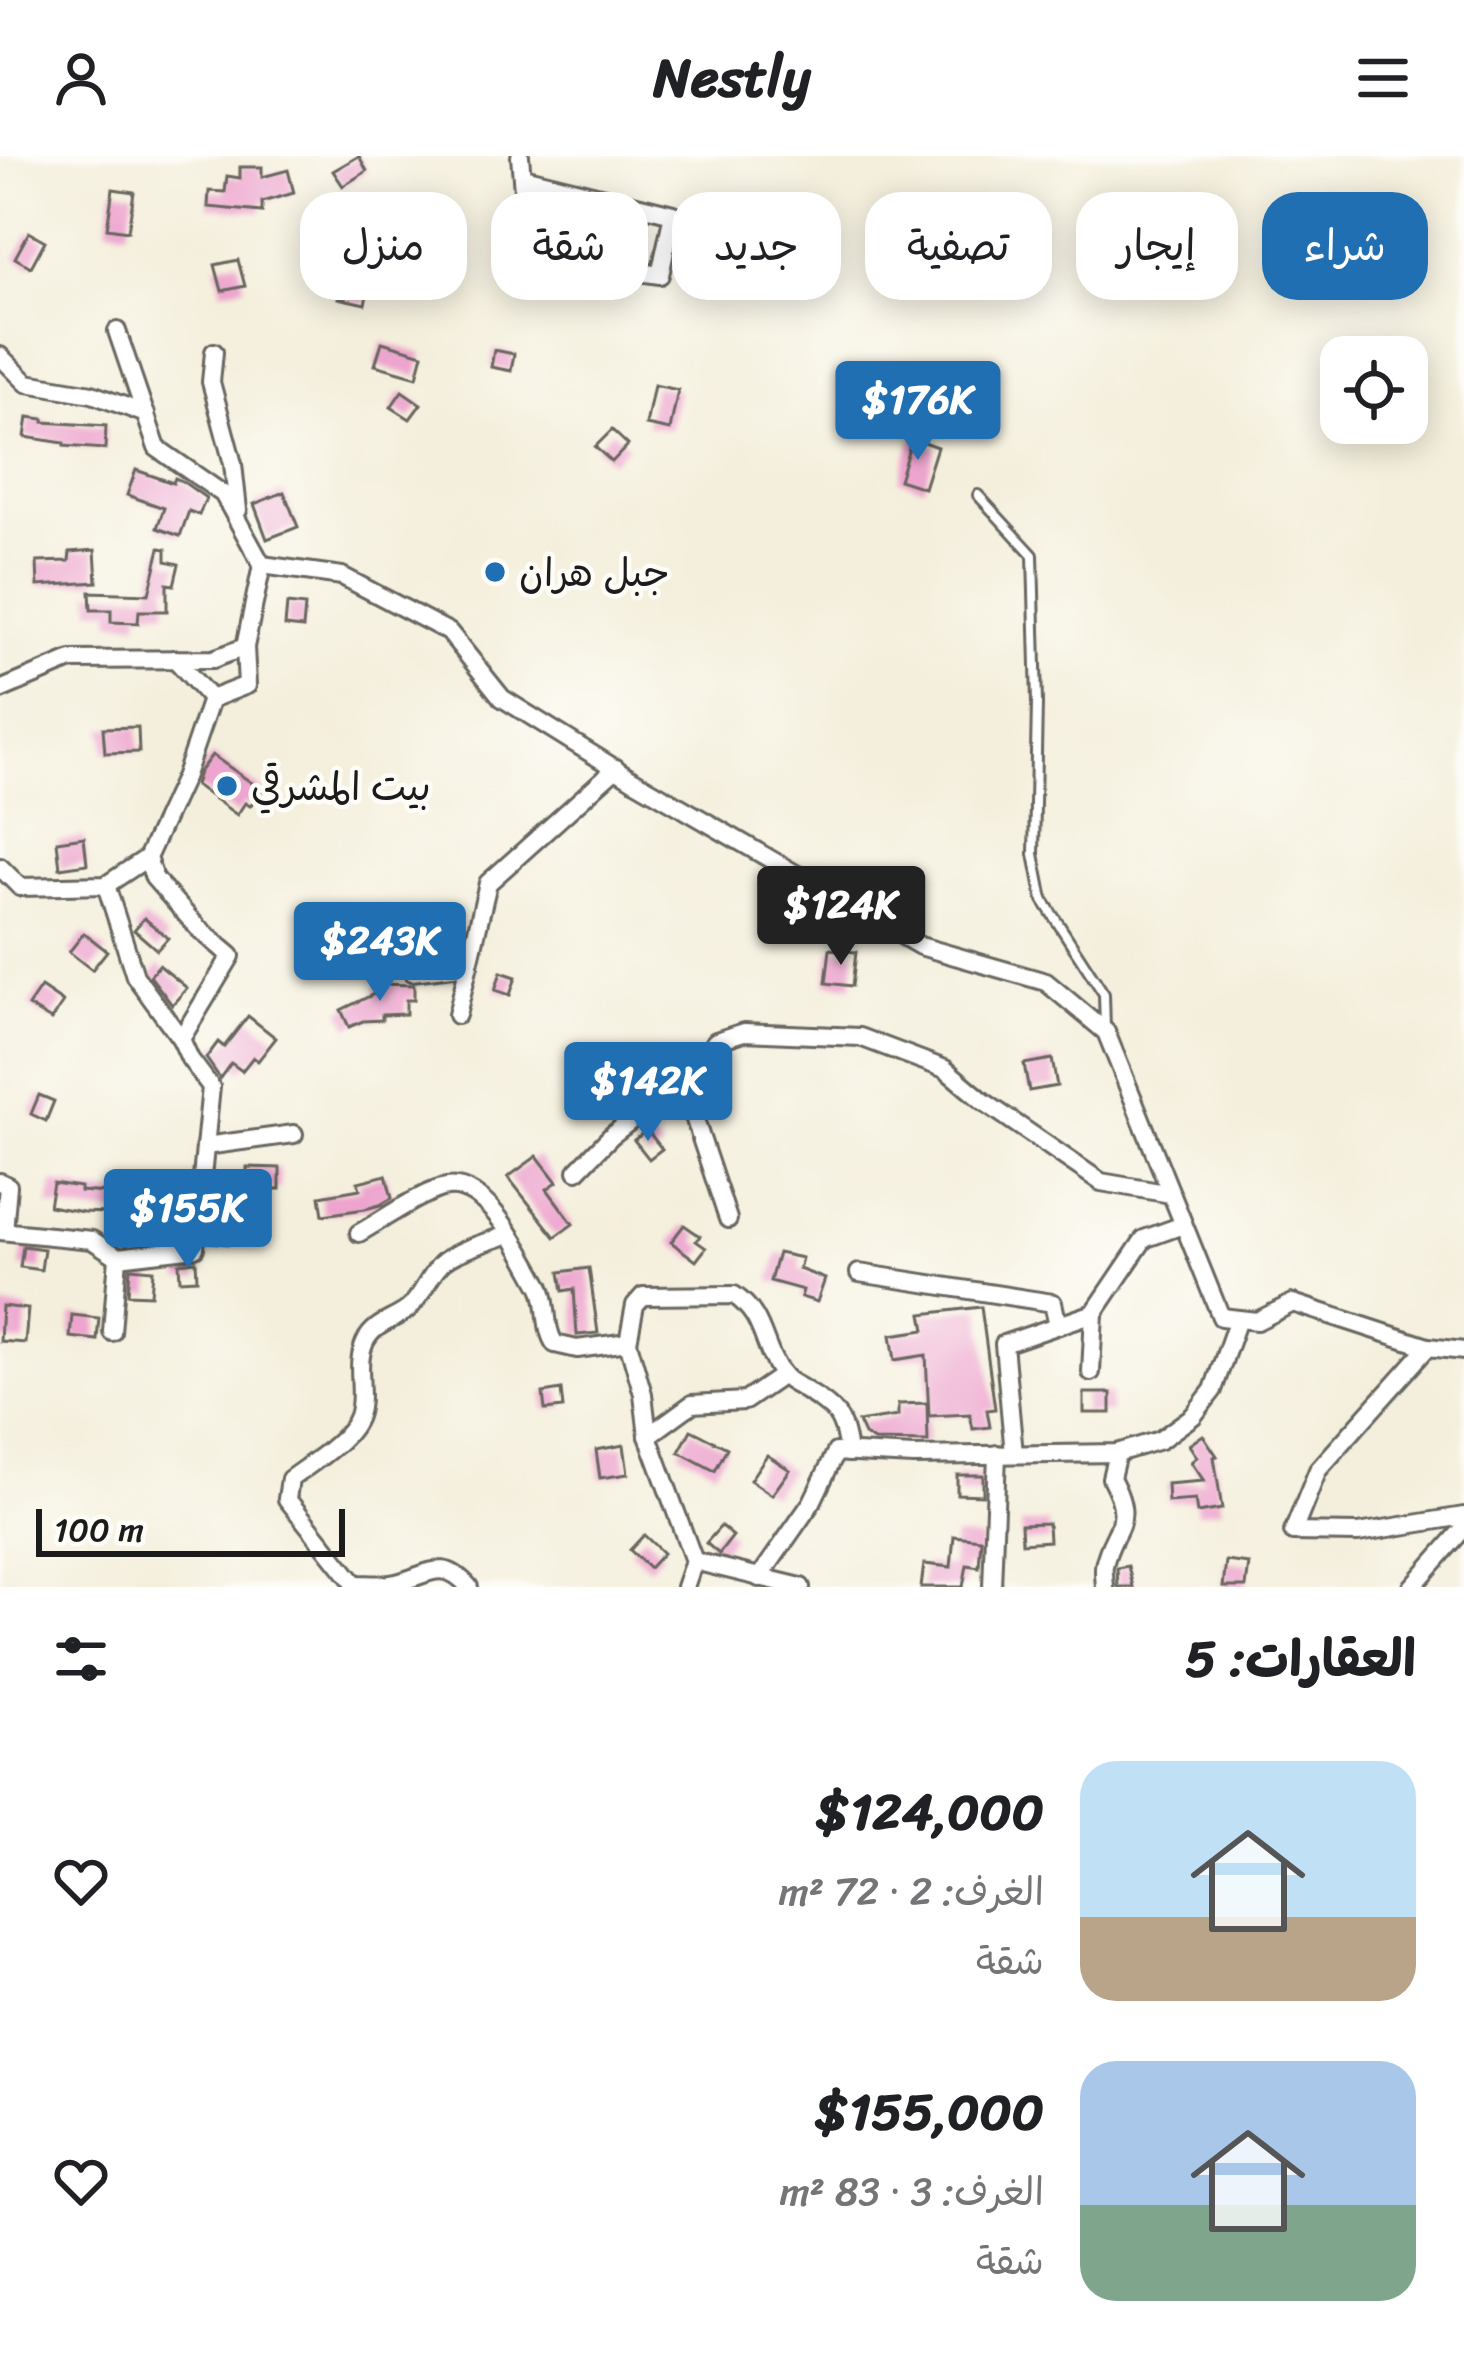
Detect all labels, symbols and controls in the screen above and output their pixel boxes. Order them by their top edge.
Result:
text: Nestly [653,30,811,126]
icon: person [48,45,114,111]
icon: menu [1350,45,1416,111]
chip: منزل [300,192,467,300]
chip: شقة [491,192,648,300]
chip: جديد [672,192,841,300]
chip: تصفية [865,192,1052,300]
chip: إيجار [1076,192,1238,300]
chip: شراء [1262,192,1428,300]
map controls [1320,336,1428,444]
button: locate [1320,336,1428,444]
pin: $176K [834,361,1002,463]
text: $176K [862,365,974,434]
place label: جبل هران [519,538,670,607]
marker: جبل هران [482,559,508,585]
place label: بيت المشرقي [251,752,431,821]
marker: بيت المشرقي [214,773,240,799]
pin: $124K [757,866,925,968]
text: $124K [784,870,898,939]
pin: $243K [296,902,464,1004]
text: $243K [321,906,439,975]
pin: $142K [564,1042,732,1144]
text: $142K [591,1046,705,1115]
pin: $155K [104,1169,272,1271]
text: $155K [131,1173,245,1242]
text: 100 m [54,1501,144,1559]
scale bar [36,1503,345,1556]
text: العقارات: 5 [1185,1614,1416,1704]
icon: filters [48,1626,114,1692]
text: $124,000 [816,1767,1044,1857]
icon: home [1176,1809,1320,1953]
icon: heart [48,1848,114,1914]
text: الغرف: 2 · 72 m² [779,1857,1044,1926]
text: شقة [976,1926,1044,1995]
text: $155,000 [815,2067,1044,2157]
icon: home [1176,2109,1320,2253]
icon: heart [48,2148,114,2214]
text: الغرف: 3 · 83 m² [780,2157,1044,2226]
text: شقة [976,2226,1044,2295]

